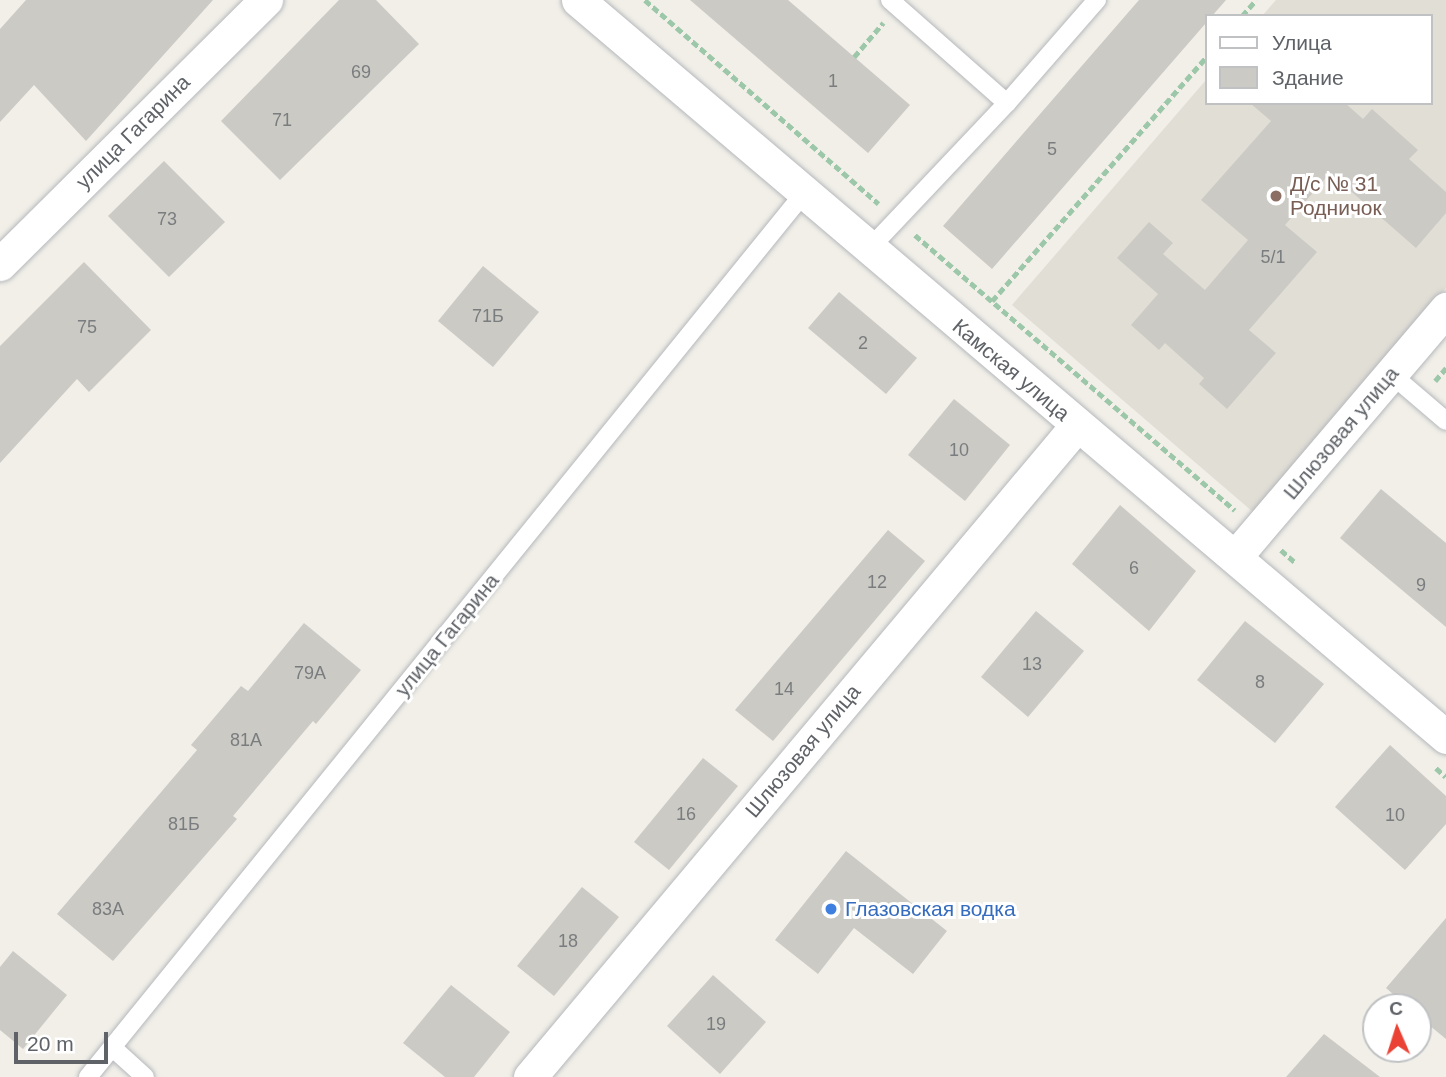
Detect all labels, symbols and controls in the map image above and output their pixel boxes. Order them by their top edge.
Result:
legend [1204,14,1432,105]
text: Улица [1272,31,1332,54]
house number: 69 [351,61,371,83]
text: Здание [1272,66,1344,89]
street label: улица Гагарина [71,70,195,194]
house number: 1 [828,70,838,92]
house number: 71 [272,109,292,131]
house number: 5 [1047,138,1057,160]
place label: Д/с № 31 Родничок [1290,171,1382,221]
marker: Д/с № 31 Родничок [1268,188,1284,204]
house number: 73 [157,208,177,230]
house number: 5/1 [1260,246,1286,268]
house number: 71Б [472,305,504,327]
street label: Камская улица [947,314,1075,426]
house number: 75 [77,316,97,338]
house number: 2 [858,332,868,354]
street label: Шлюзовая улица [1278,361,1404,505]
house number: 10 [949,439,969,461]
house number: 6 [1129,557,1139,579]
street label: улица Гагарина [390,568,504,702]
house number: 12 [867,571,887,593]
house number: 9 [1416,574,1426,596]
house number: 13 [1022,653,1042,675]
house number: 79А [294,662,326,684]
house number: 8 [1255,671,1265,693]
house number: 14 [774,678,794,700]
street label: Шлюзовая улица [740,679,866,823]
house number: 81А [230,729,262,751]
house number: 16 [676,803,696,825]
house number: 10 [1385,804,1405,826]
house number: 81Б [168,813,200,835]
place label: Глазовская водка [845,896,1016,922]
house number: 83А [92,898,124,920]
marker: Глазовская водка [823,901,839,917]
house number: 18 [558,930,578,952]
north arrow [1362,993,1432,1063]
text: С [1389,998,1403,1019]
house number: 19 [706,1013,726,1035]
scale bar [18,1018,112,1062]
text: 20 m [27,1032,74,1055]

